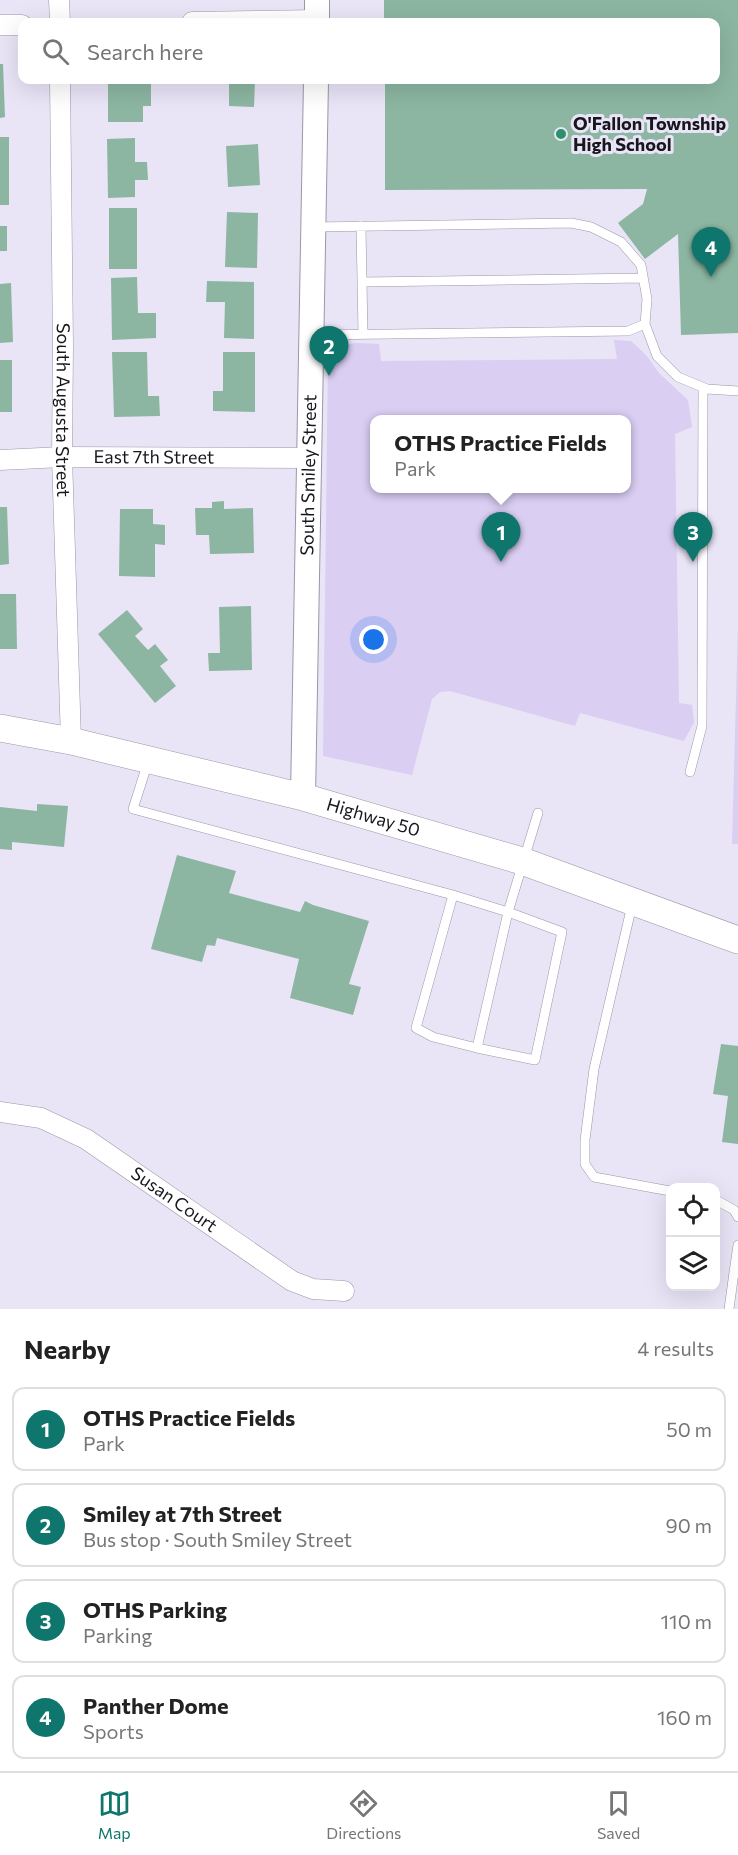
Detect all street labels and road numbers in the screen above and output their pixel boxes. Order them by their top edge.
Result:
street label: South Augusta Street [52,323,75,497]
street label: South Smiley Street [295,394,320,556]
street label: East 7th Street [94,445,214,468]
street label: Highway 50 [324,792,423,841]
street label: Susan Court [127,1161,222,1236]

